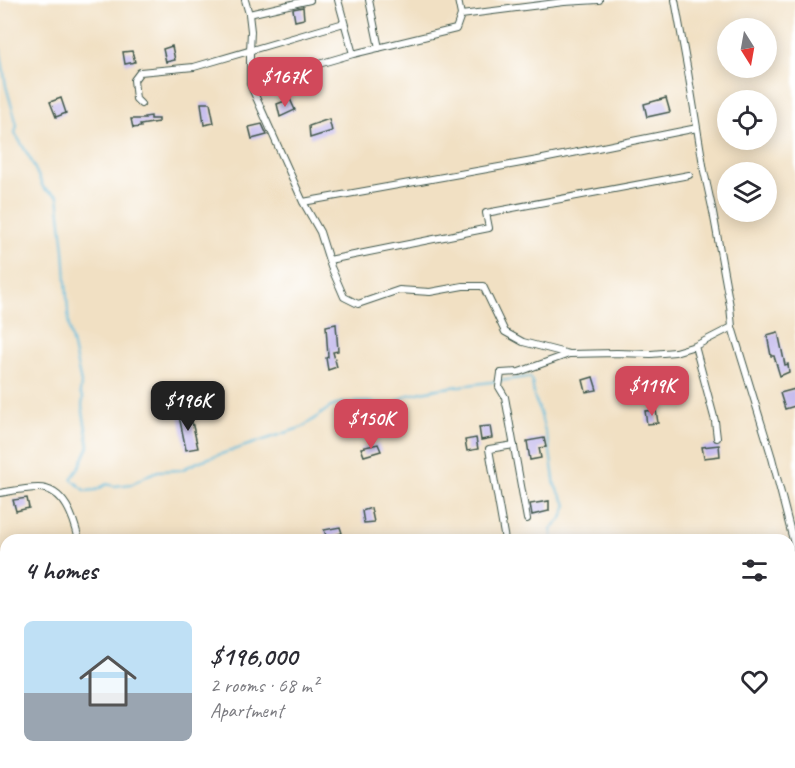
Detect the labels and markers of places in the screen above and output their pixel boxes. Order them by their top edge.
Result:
pin: $167K [243,57,327,108]
pin: $119K [610,366,694,417]
pin: $196K [146,381,230,432]
pin: $150K [329,399,413,450]

